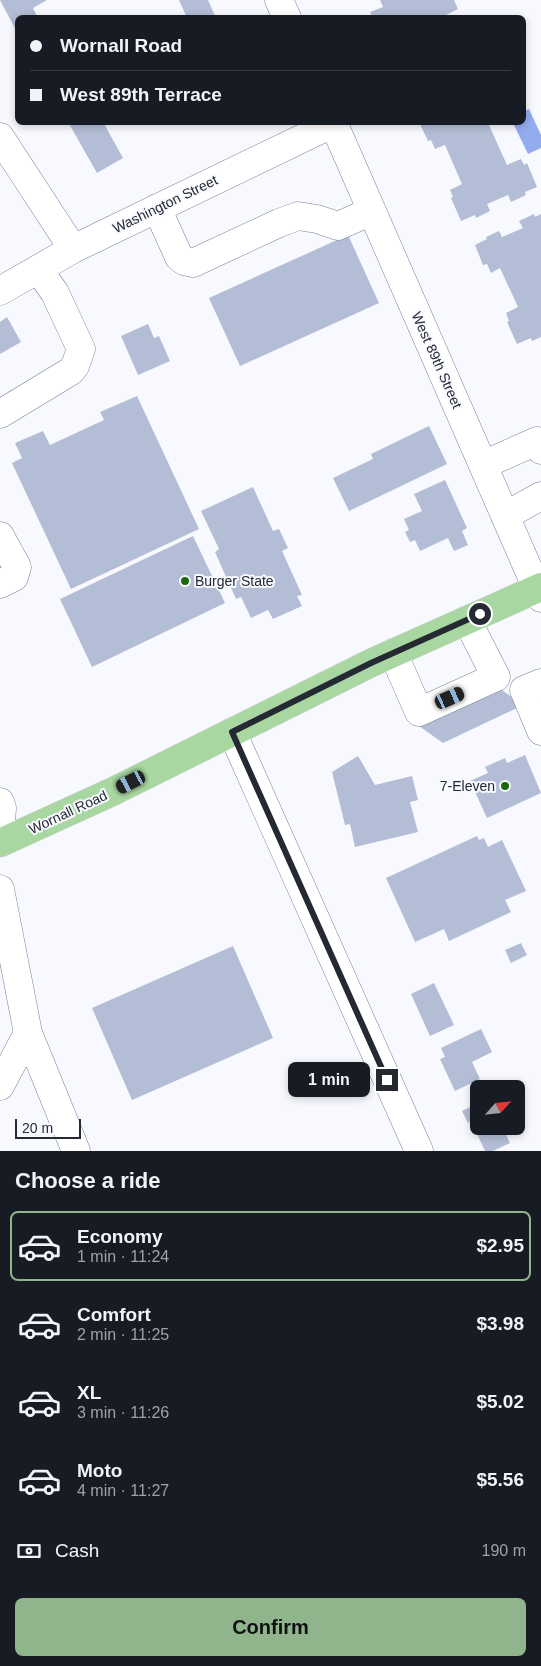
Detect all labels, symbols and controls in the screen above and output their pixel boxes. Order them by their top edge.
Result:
text: Wornall Road [60,35,182,56]
text: West 89th Terrace [60,84,222,105]
street label: Washington Street [110,172,220,236]
street label: West 89th Street [409,309,466,411]
place label: Burger State [195,573,274,589]
marker: Burger State [179,575,191,587]
route start [469,603,491,625]
car [433,685,466,711]
car [114,769,147,795]
place label: 7-Eleven [440,778,495,794]
marker: 7-Eleven [499,780,511,792]
street label: Wornall Road [26,787,110,837]
callout: 1 min [287,1062,370,1098]
route end [376,1069,398,1091]
text: 1 min [308,1071,350,1088]
north arrow [470,1080,525,1135]
map controls [470,1080,525,1135]
scale bar [15,1116,81,1139]
text: 20 m [22,1120,53,1136]
text: Choose a ride [15,1168,160,1193]
icon: car [17,1224,62,1269]
text: Economy [77,1226,163,1247]
text: $2.95 [476,1235,524,1256]
text: 1 min · 11:24 [77,1248,169,1265]
icon: car [17,1302,62,1347]
text: Comfort [77,1304,151,1325]
text: $3.98 [476,1313,524,1334]
text: 2 min · 11:25 [77,1326,169,1343]
icon: car [17,1380,62,1425]
text: XL [77,1382,101,1403]
text: $5.02 [476,1391,524,1412]
text: 3 min · 11:26 [77,1404,169,1421]
icon: car [17,1458,62,1503]
text: Moto [77,1460,122,1481]
text: $5.56 [476,1469,524,1490]
text: 4 min · 11:27 [77,1482,169,1499]
icon: cash [15,1537,43,1565]
text: Cash [55,1540,99,1561]
text: 190 m [482,1542,526,1559]
button: Confirm [15,1598,526,1656]

